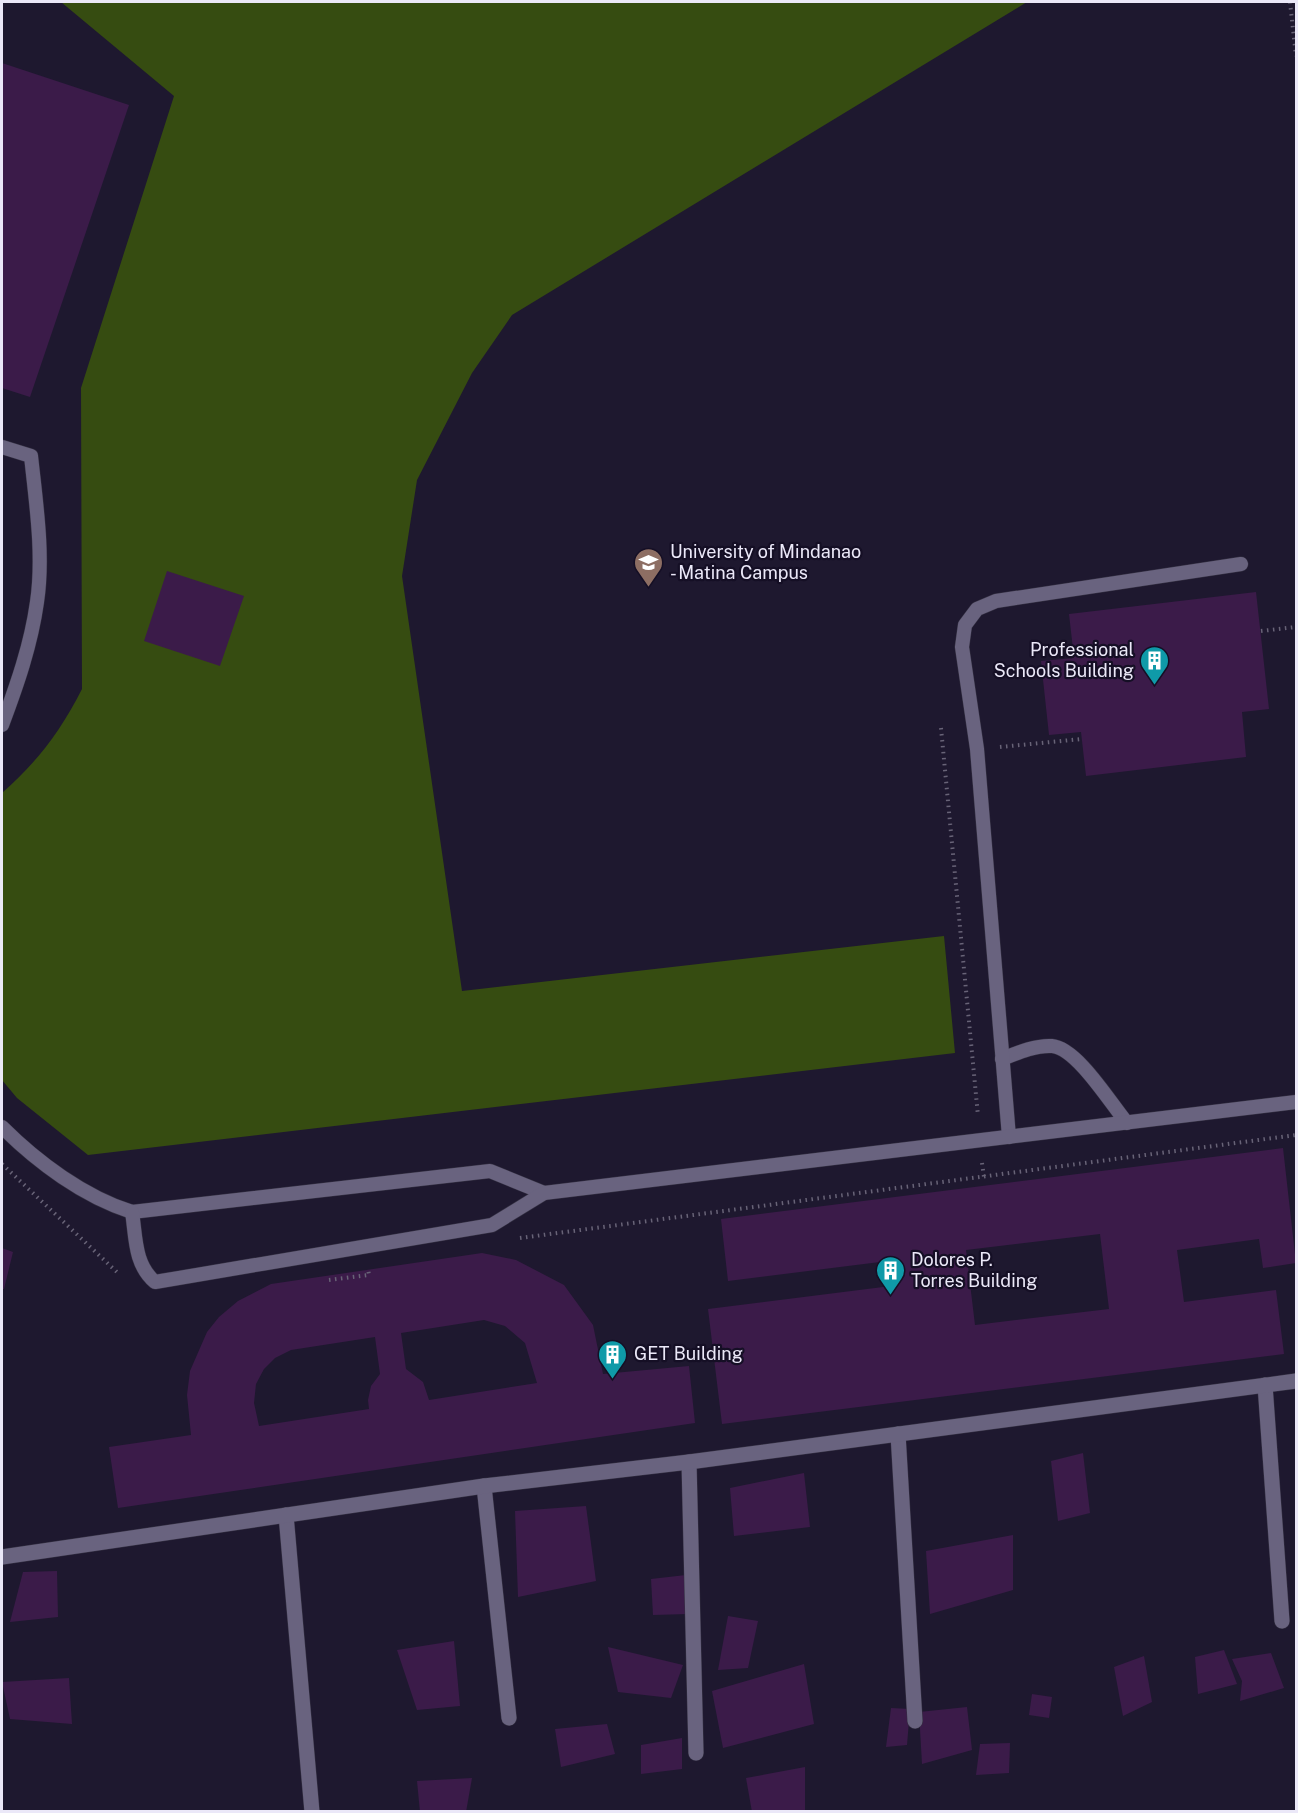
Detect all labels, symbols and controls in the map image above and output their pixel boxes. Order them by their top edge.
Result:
place label: University of Mindanao - Matina Campus [670,541,861,583]
school or university icon: University of Mindanao - Matina Campus [633,546,665,588]
place label: Professional Schools Building [994,639,1134,681]
building icon: Professional Schools Building [1139,644,1171,686]
place label: Dolores P. Torres Building [911,1249,1037,1291]
building icon: Dolores P. Torres Building [874,1254,906,1296]
building icon: GET Building [597,1338,629,1380]
place label: GET Building [634,1343,743,1364]

